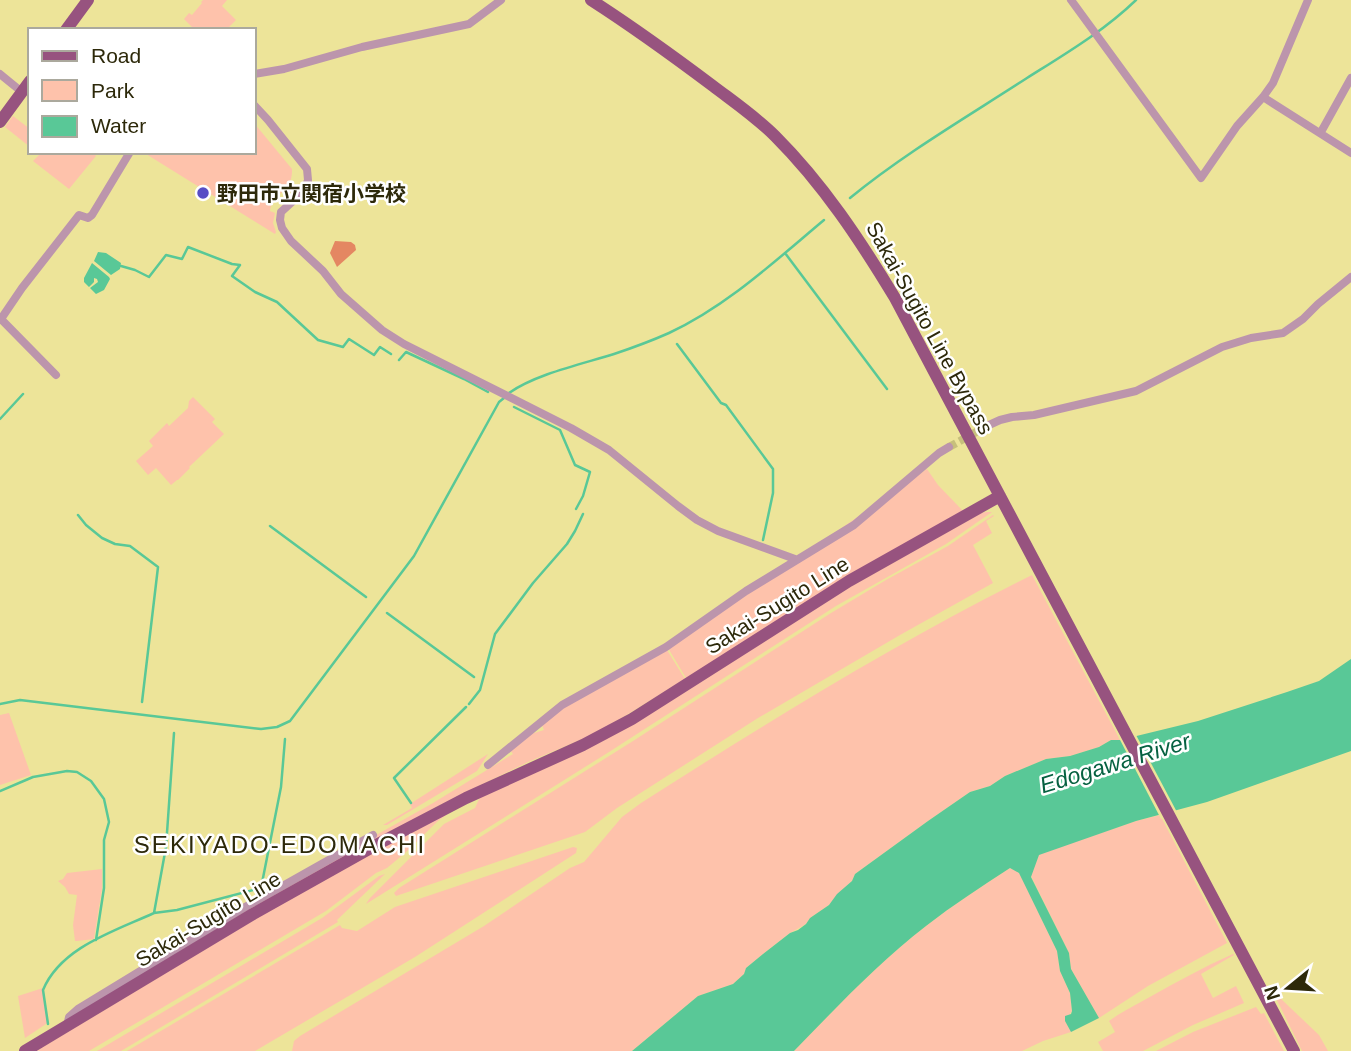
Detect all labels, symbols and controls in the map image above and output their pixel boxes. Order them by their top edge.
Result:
legend [28,28,256,154]
text: Road [91,44,141,67]
text: Park [91,79,135,102]
text: Water [91,114,146,137]
place label: 野田市立関宿小学校 [217,182,406,205]
marker: 野田市立関宿小学校 [195,185,211,201]
street label: Sakai-Sugito Line Bypass [862,218,998,438]
street label: Sakai-Sugito Line [701,552,853,658]
water label: Edogawa River [1037,727,1195,798]
district label: SEKIYADO-EDOMACHI [134,831,426,858]
street label: Sakai-Sugito Line [132,867,284,971]
north arrow [1253,953,1323,1023]
text: N [1260,983,1284,1003]

